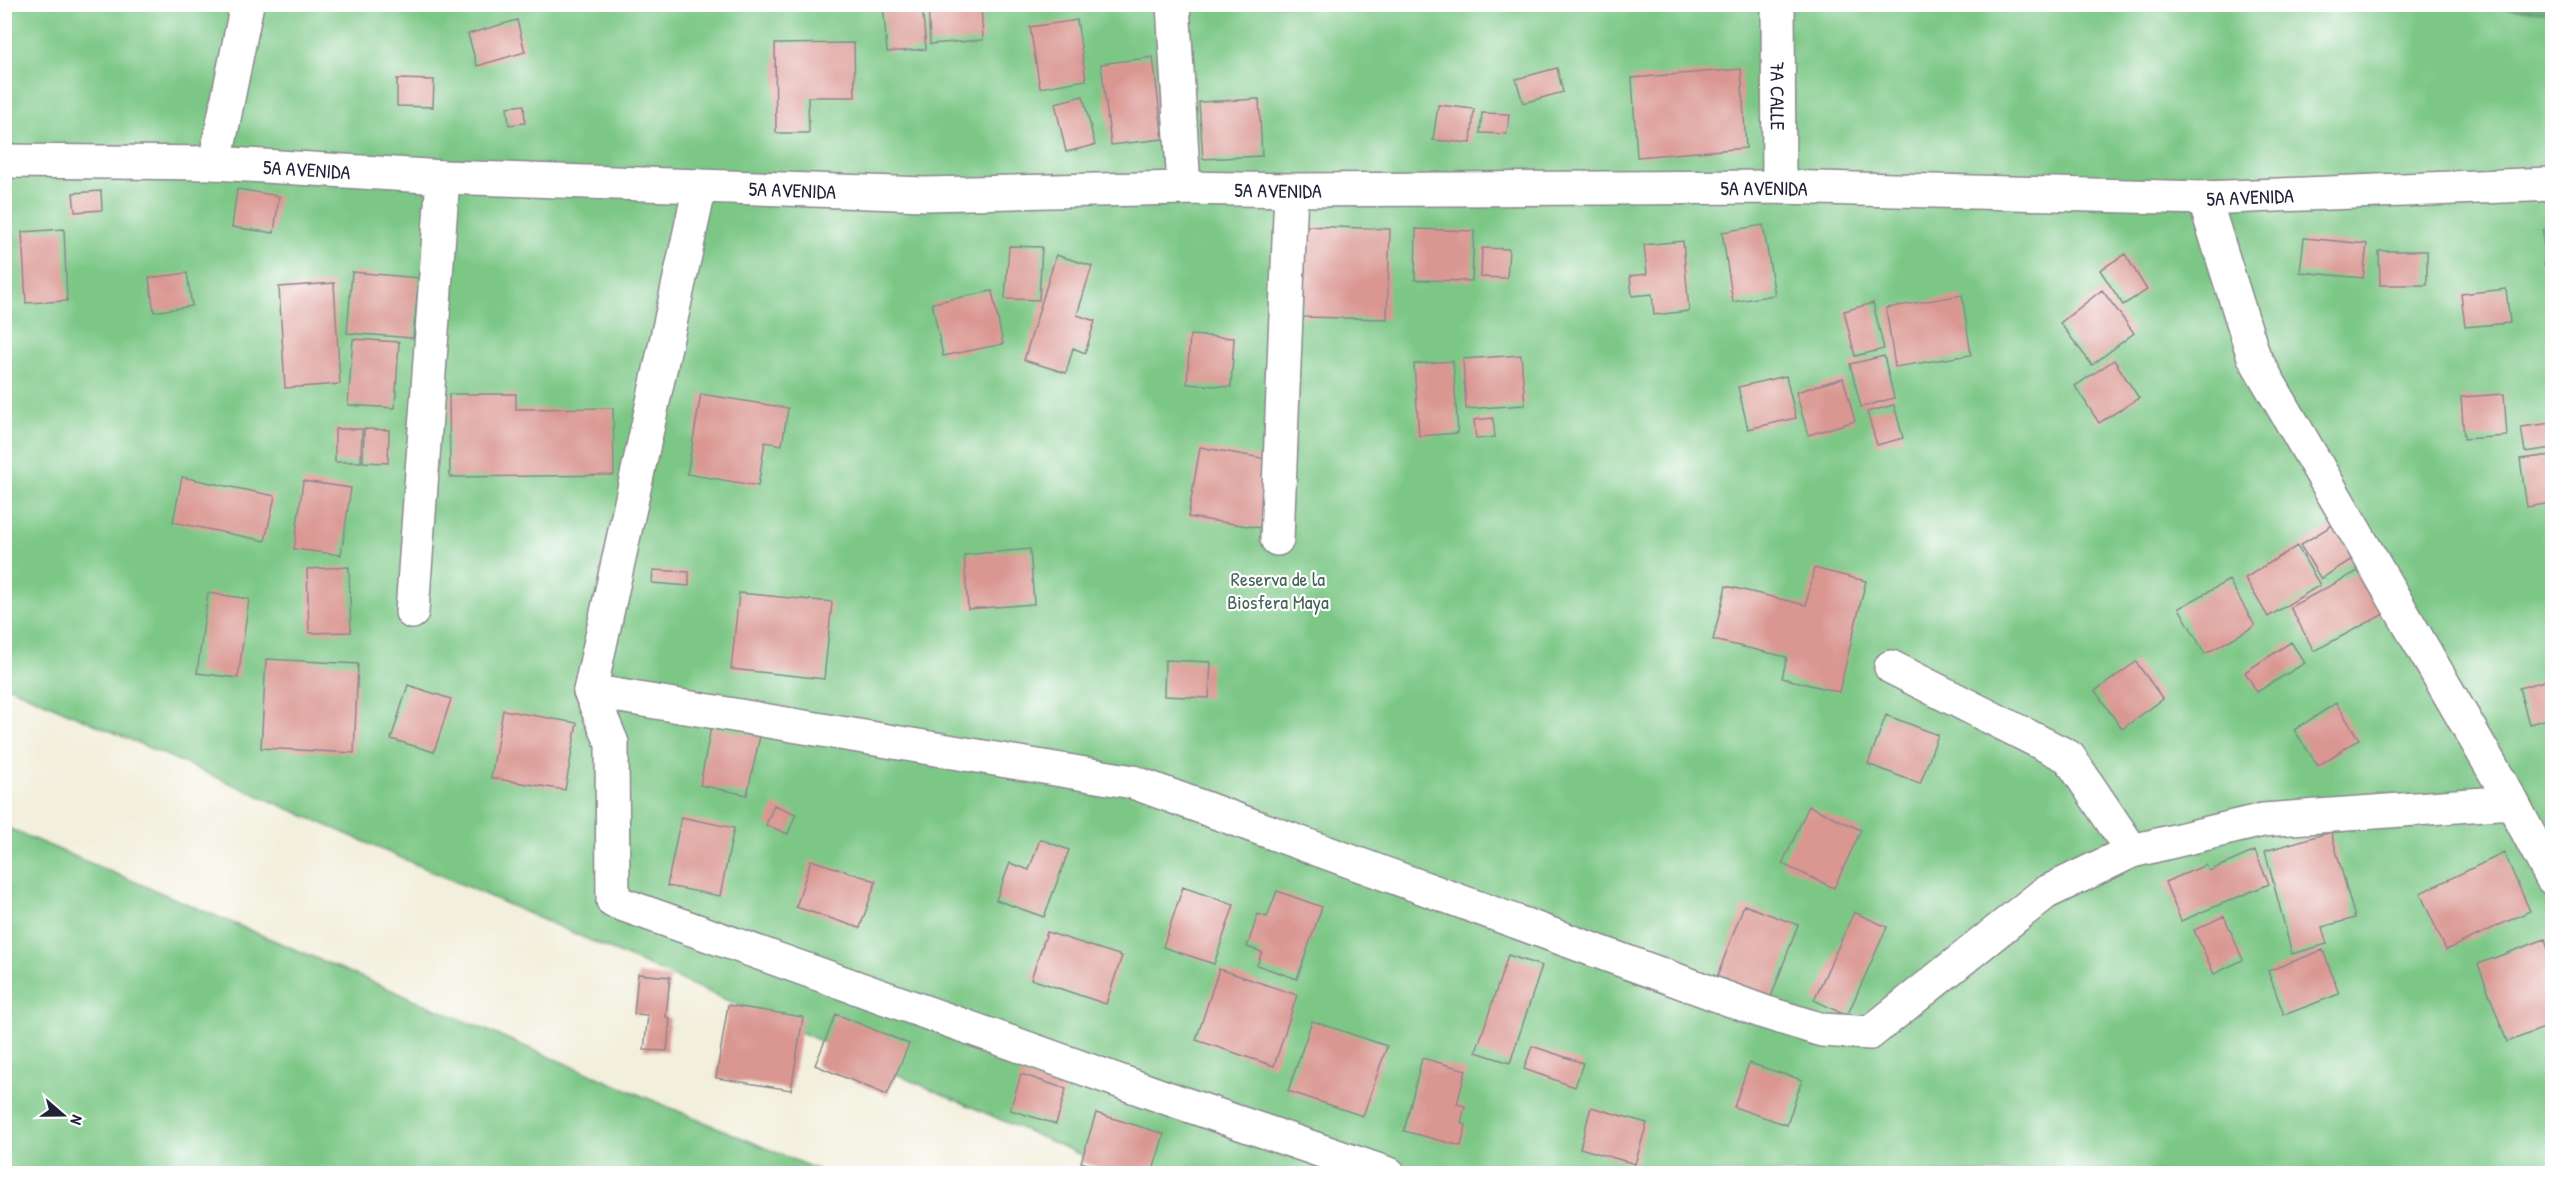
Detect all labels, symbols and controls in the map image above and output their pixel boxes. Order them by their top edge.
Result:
street label: 7A CALLE [1765,62,1792,131]
street label: 5A AVENIDA [262,152,351,185]
street label: 5A AVENIDA [1720,173,1808,201]
street label: 5A AVENIDA [748,174,837,204]
street label: 5A AVENIDA [1234,175,1322,204]
street label: 5A AVENIDA [2206,181,2294,211]
park label: Reserva de la Biosfera Maya [1227,565,1329,615]
north arrow [33,1085,93,1145]
text: N [65,1112,89,1128]

